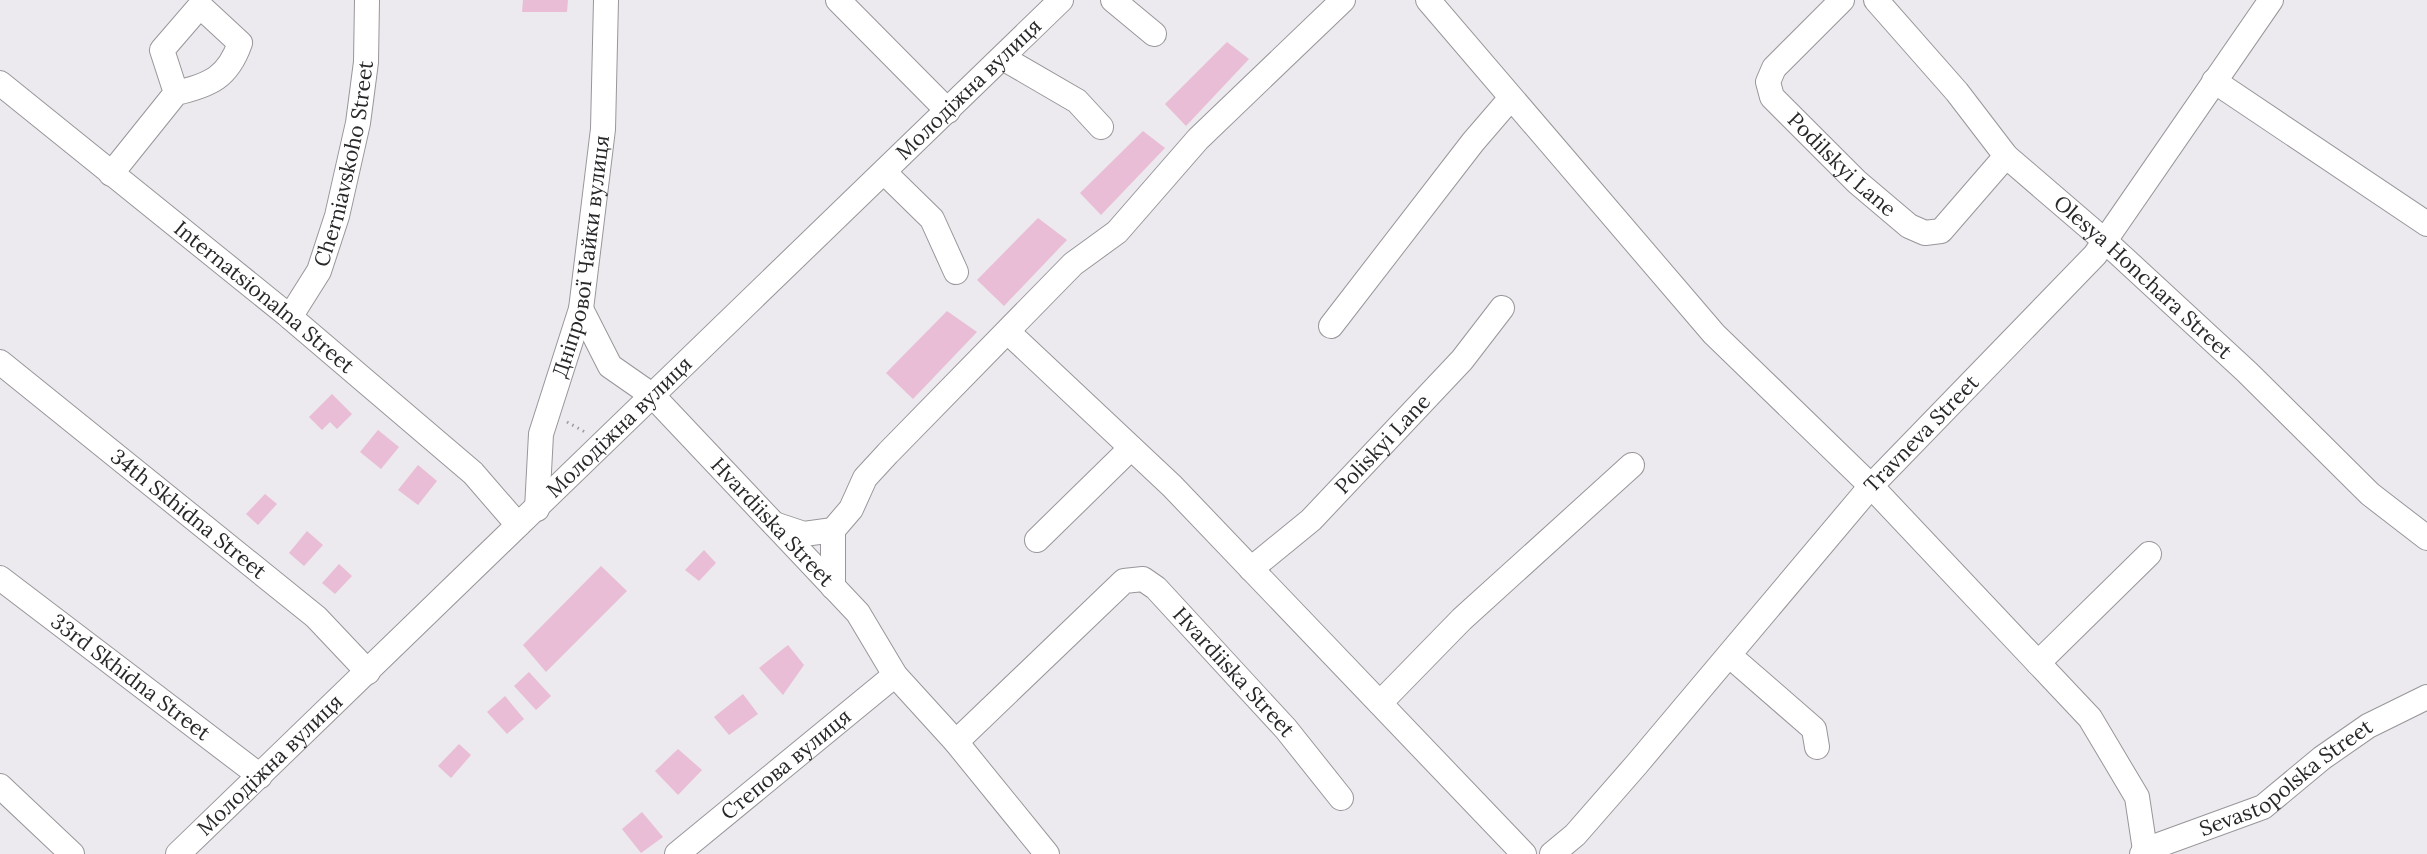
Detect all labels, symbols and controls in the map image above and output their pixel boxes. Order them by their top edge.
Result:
street label: Молодіжна вулиця [890,12,1047,165]
street label: Cherniavskoho Street [307,58,379,270]
street label: Podilskyi Lane [1782,106,1902,222]
street label: Дніпрової Чайки вулиця [546,134,615,381]
street label: Olesya Honchara Street [2048,189,2239,365]
street label: Internatsionalna Street [169,215,361,379]
street label: Молодіжна вулиця [540,350,698,503]
street label: Travneva Street [1858,368,1985,498]
street label: Poliskyi Lane [1329,388,1436,499]
street label: 34th Skhidna Street [105,443,273,585]
street label: Hvardiiska Street [705,452,841,593]
street label: Hvardiiska Street [1167,601,1301,743]
street label: 33rd Skhidna Street [46,608,217,747]
street label: Молодіжна вулиця [191,688,348,841]
street label: Степова вулиця [715,703,856,826]
street label: Sevastopolska Street [2196,712,2378,842]

